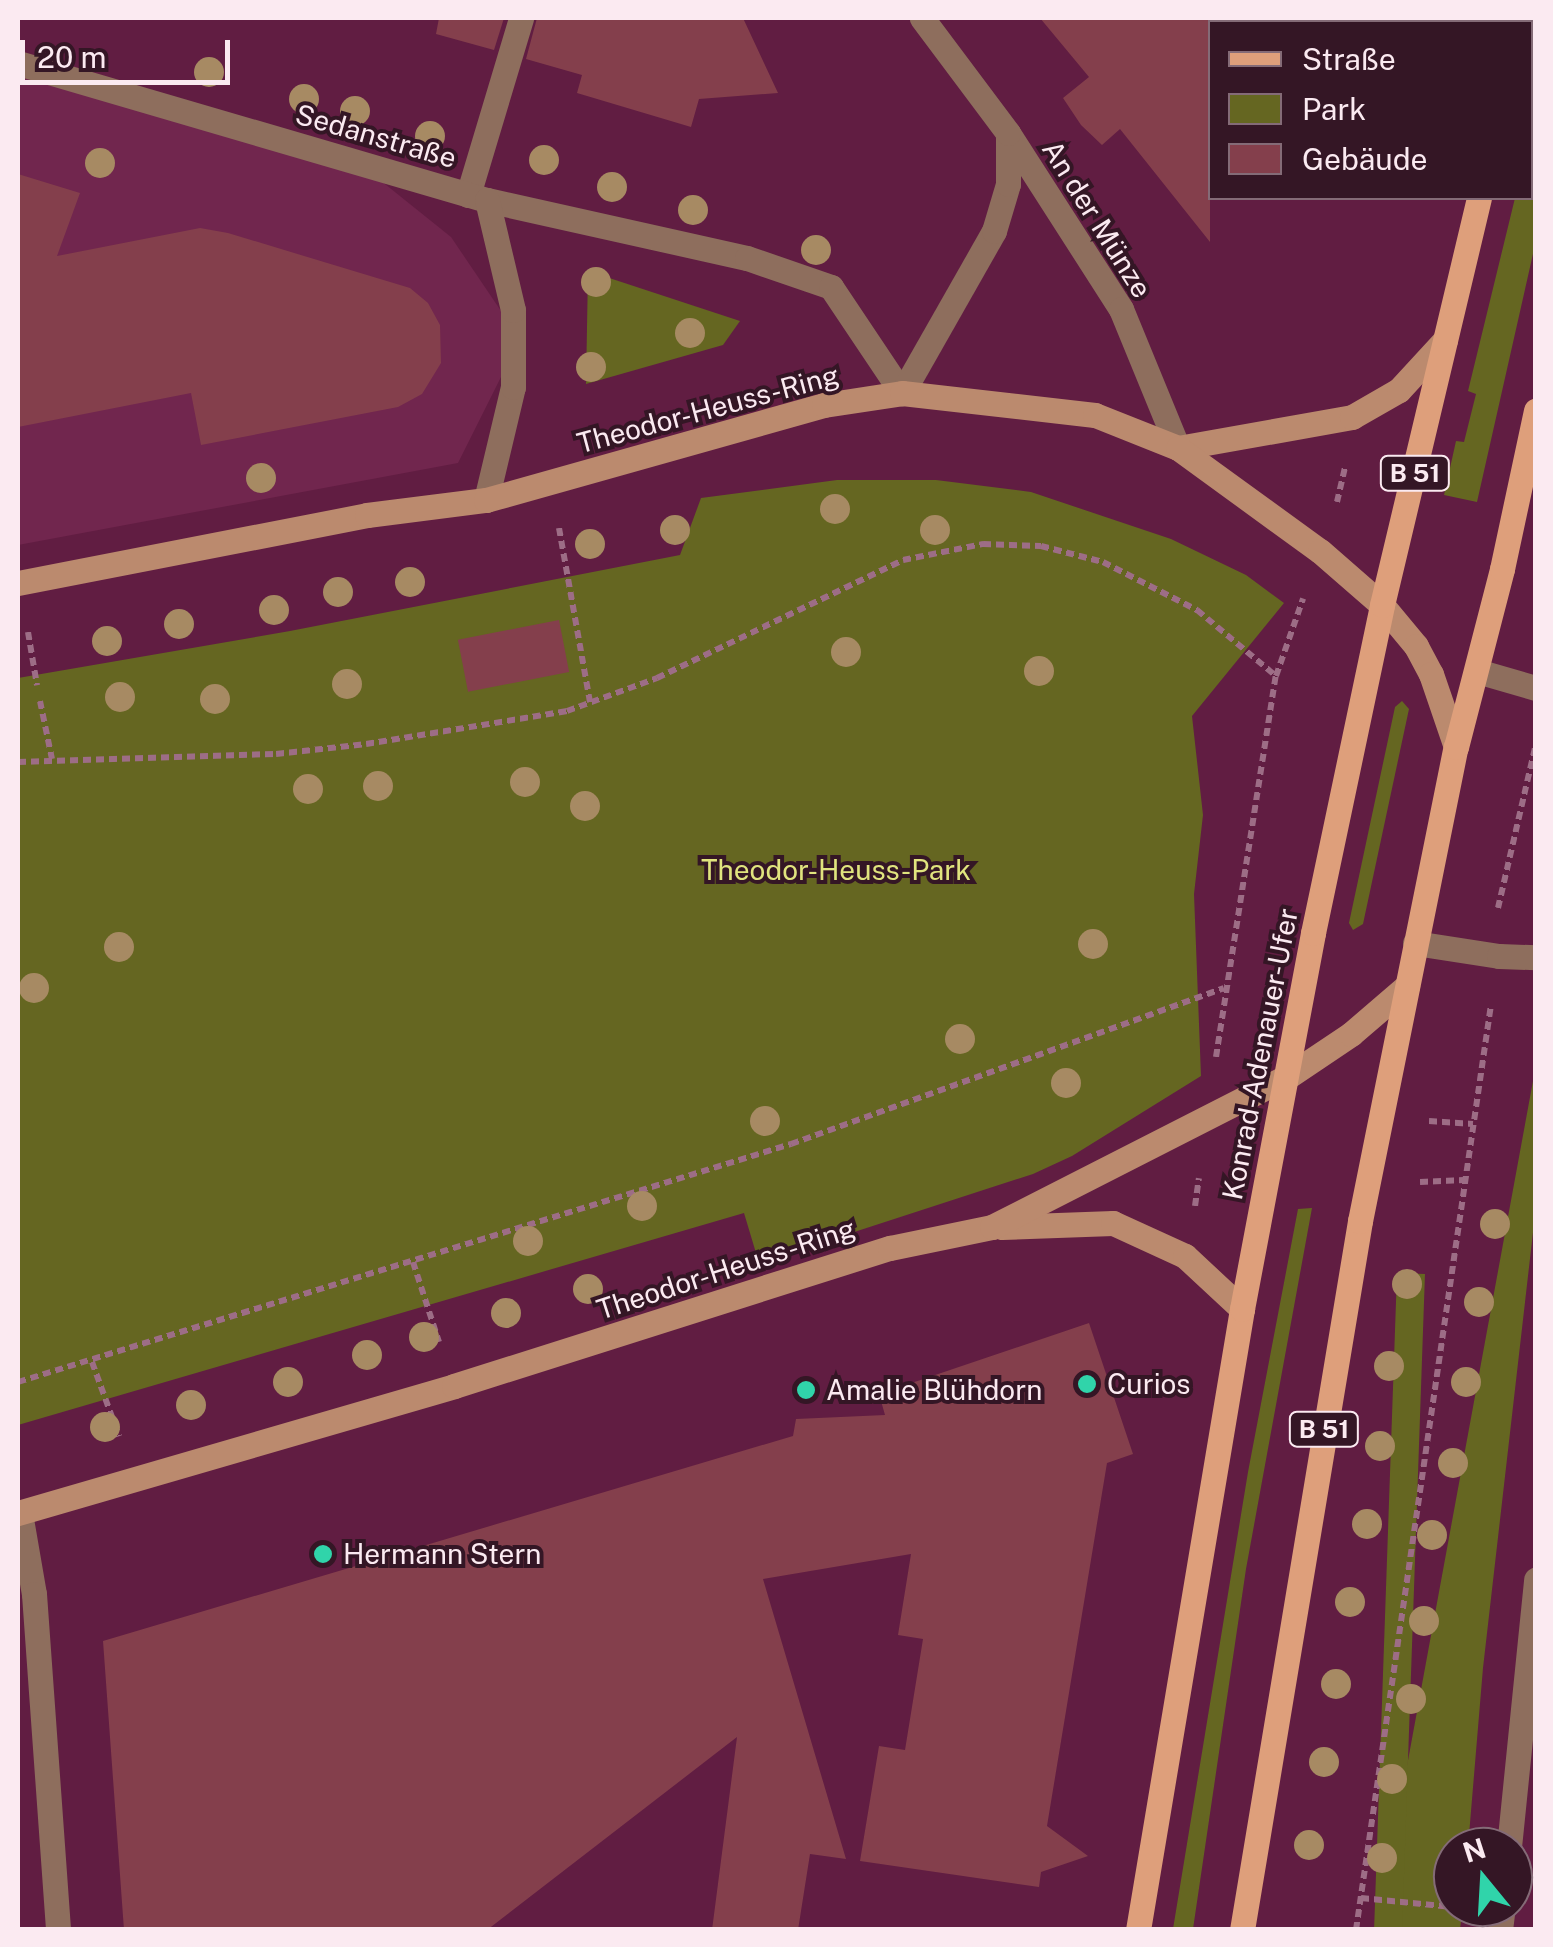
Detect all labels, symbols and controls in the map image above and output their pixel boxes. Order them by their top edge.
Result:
scale bar [25,20,235,82]
legend [1208,20,1533,200]
text: 20 m [37,39,106,75]
text: Straße [1302,41,1396,77]
text: Park [1302,91,1366,127]
street label: Sedanstraße [292,97,460,175]
street label: An der Münze [1035,134,1159,304]
text: Gebäude [1302,141,1428,177]
street label: Theodor-Heuss-Ring [573,358,843,460]
road number: B 51 [1378,453,1452,493]
park label: Theodor-Heuss-Park [701,853,971,887]
street label: Konrad-Adenauer-Ufer [1215,906,1305,1202]
street label: Theodor-Heuss-Ring [593,1211,859,1327]
place label: Curios [1107,1367,1191,1401]
place label: Amalie Blühdorn [826,1373,1042,1407]
marker: Curios [1076,1373,1098,1395]
marker: Amalie Blühdorn [795,1379,817,1401]
road number: B 51 [1286,1409,1362,1449]
place label: Hermann Stern [343,1537,542,1571]
marker: Hermann Stern [312,1543,334,1565]
north arrow [1433,1827,1533,1927]
text: N [1459,1831,1490,1869]

